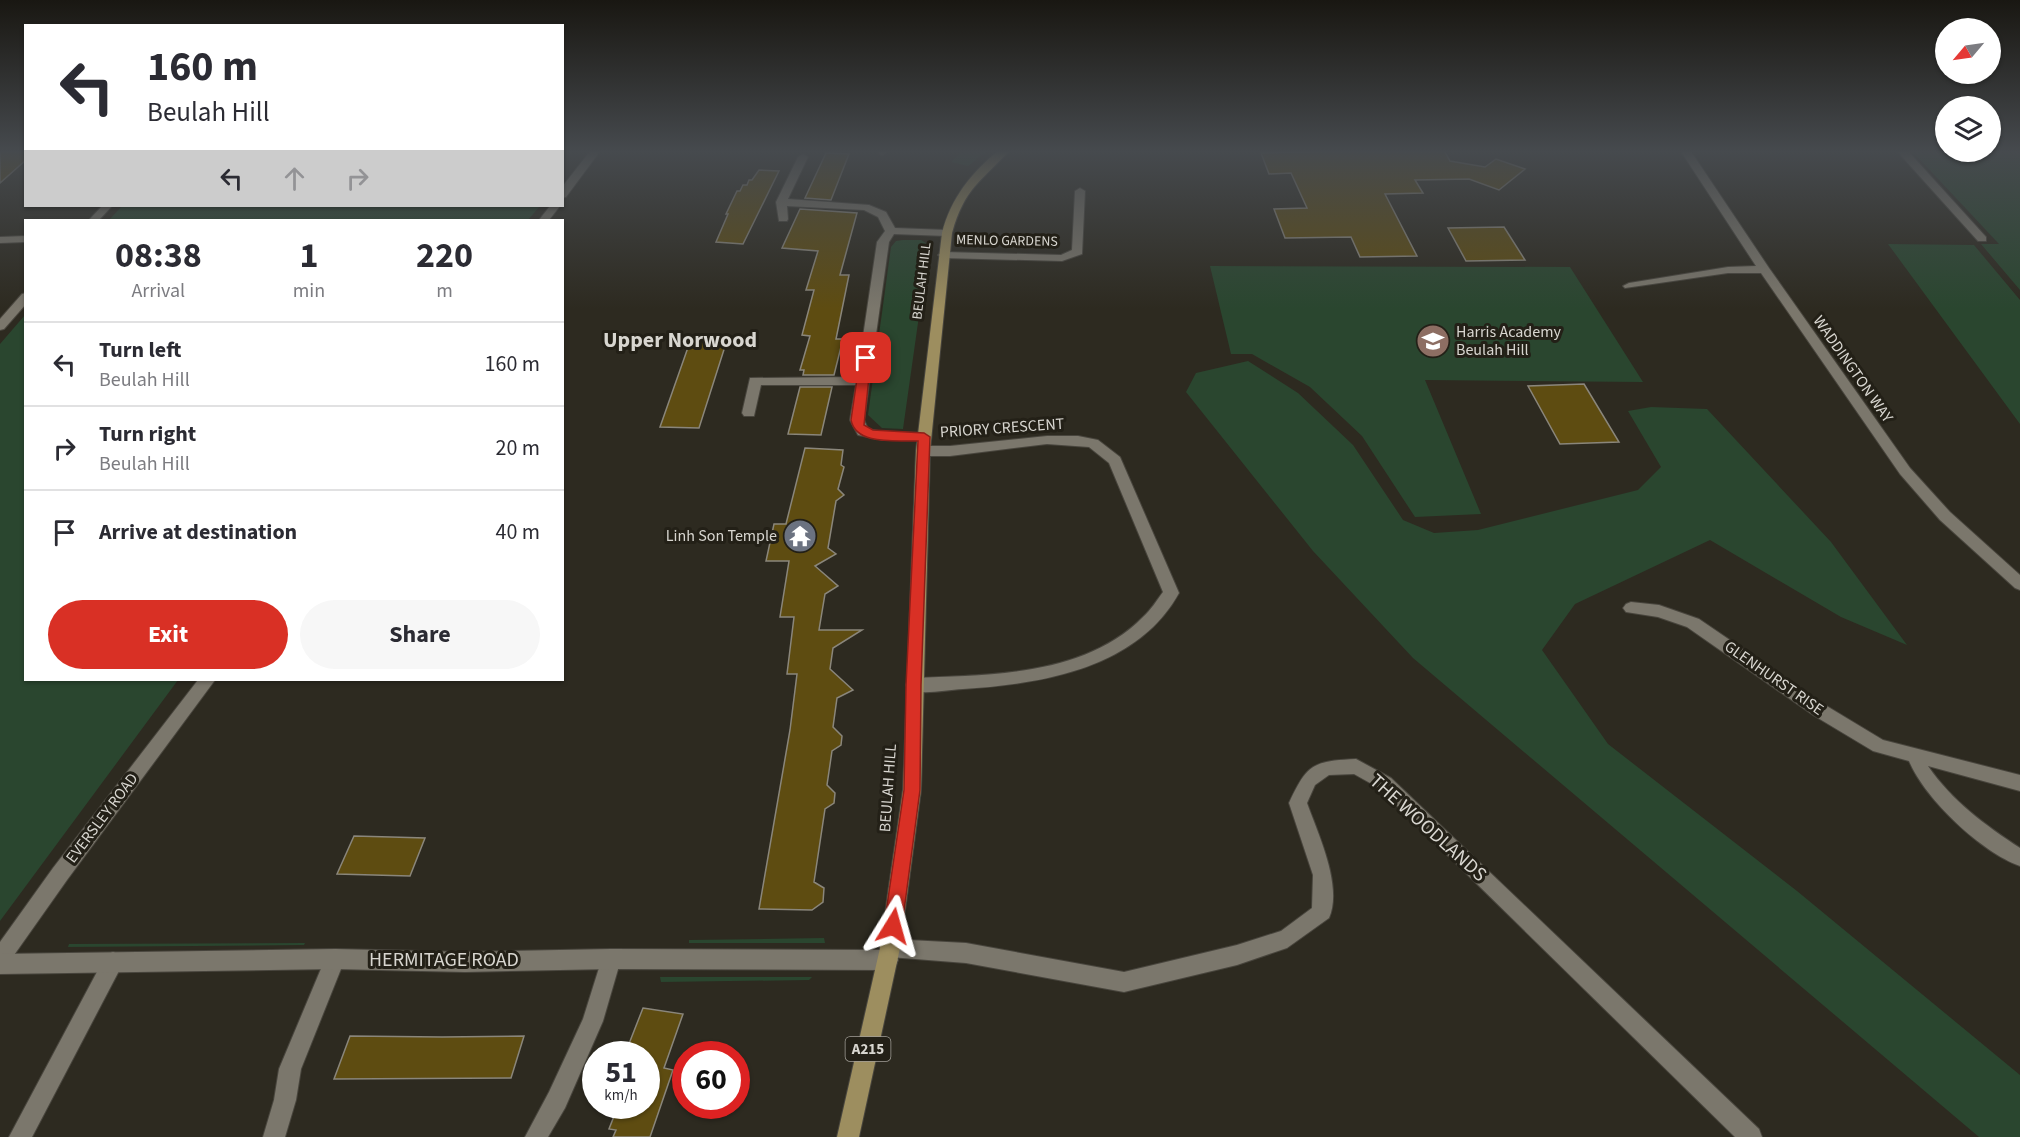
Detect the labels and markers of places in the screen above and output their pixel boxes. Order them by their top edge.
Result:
place label: Harris Academy Beulah Hill [1456,321,1561,361]
school or university icon: Harris Academy Beulah Hill [1415,323,1451,359]
pin [840,332,891,383]
temple icon: Linh Son Temple [782,518,818,554]
place label: Linh Son Temple [666,525,777,547]

